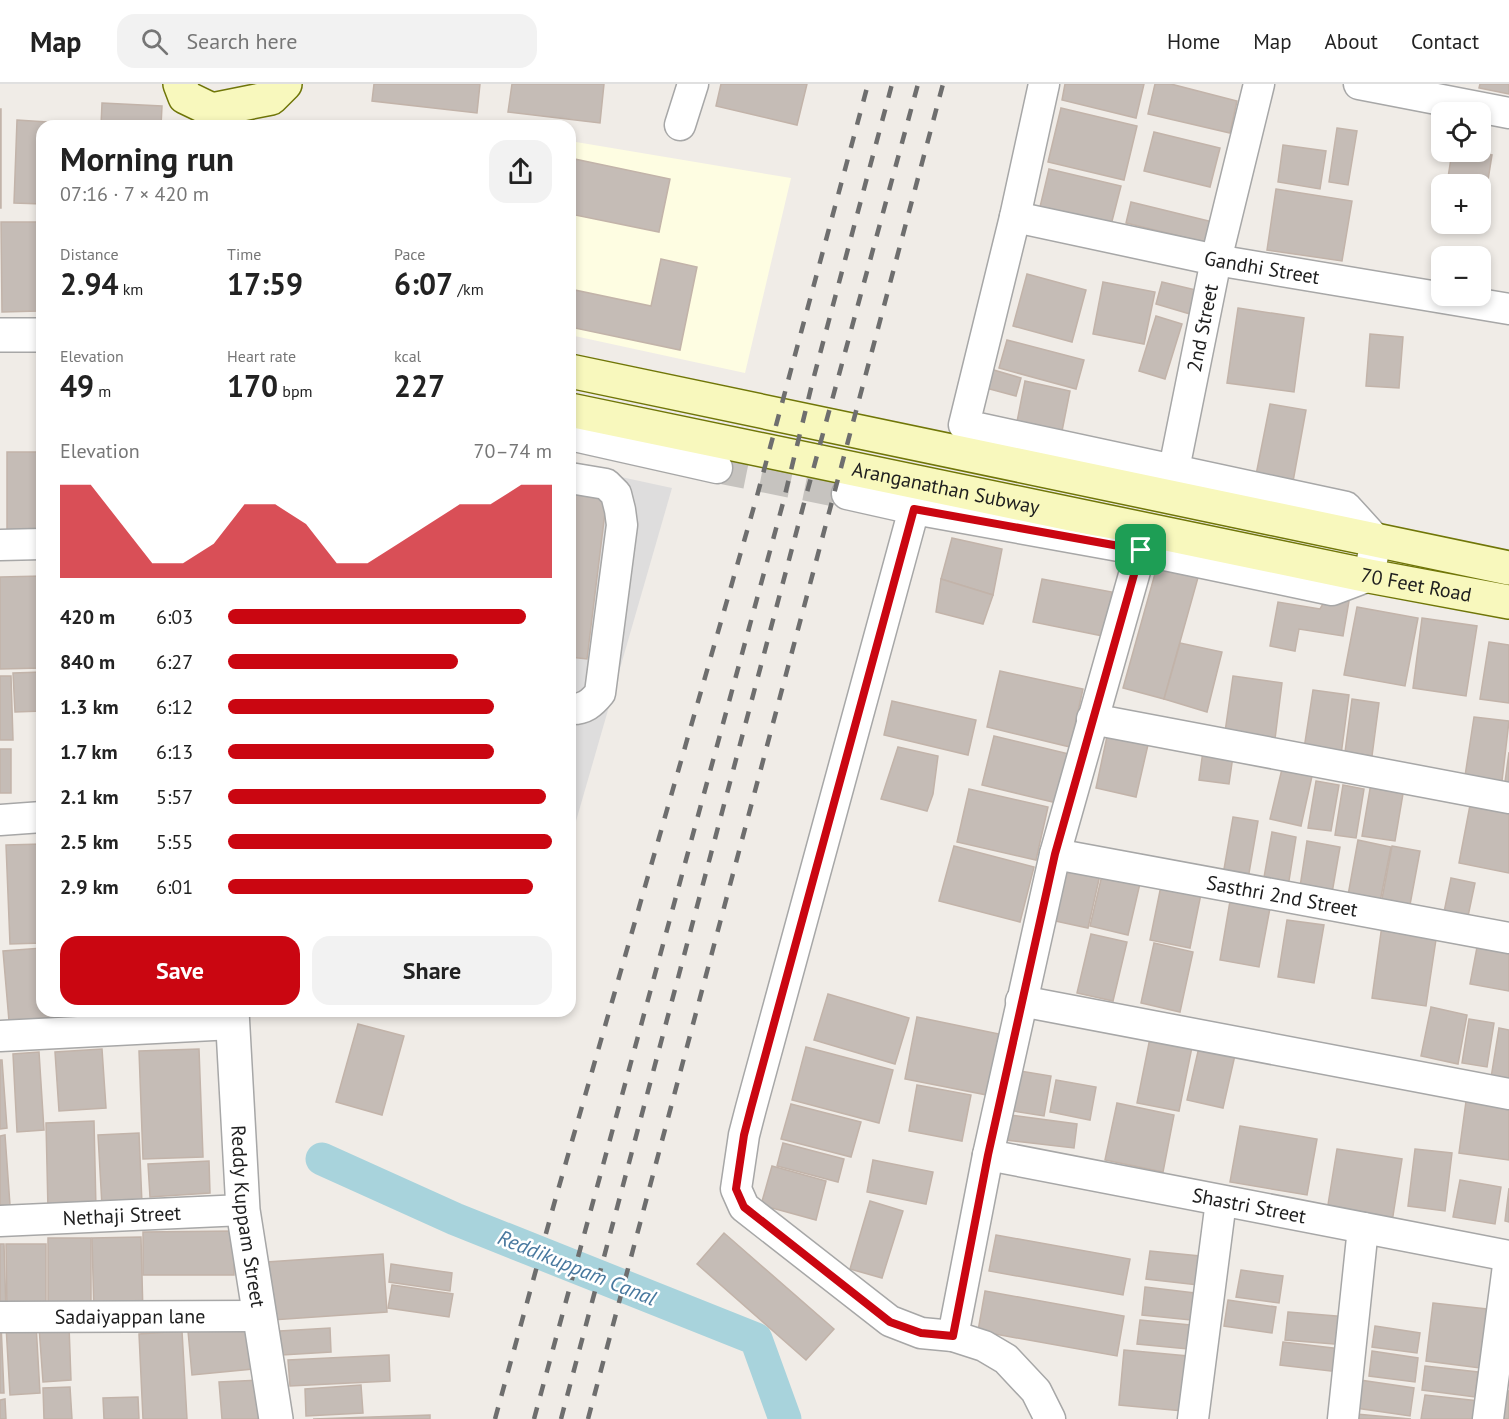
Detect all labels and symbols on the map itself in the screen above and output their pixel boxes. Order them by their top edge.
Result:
street label: Gandhi Street [1202,245,1322,290]
street label: 2nd Street [1181,281,1224,374]
street label: Aranganathan Subway [850,456,1043,520]
pin [1115,524,1166,575]
street label: 70 Feet Road [1358,562,1474,608]
street label: Sasthri 2nd Street [1204,869,1360,923]
street label: Reddy Kuppam Street [225,1124,271,1309]
street label: Shastri Street [1190,1182,1308,1229]
street label: Nethaji Street [62,1200,182,1231]
water label: Reddikuppam Canal [494,1223,661,1312]
street label: Sadaiyappan lane [55,1303,205,1330]

